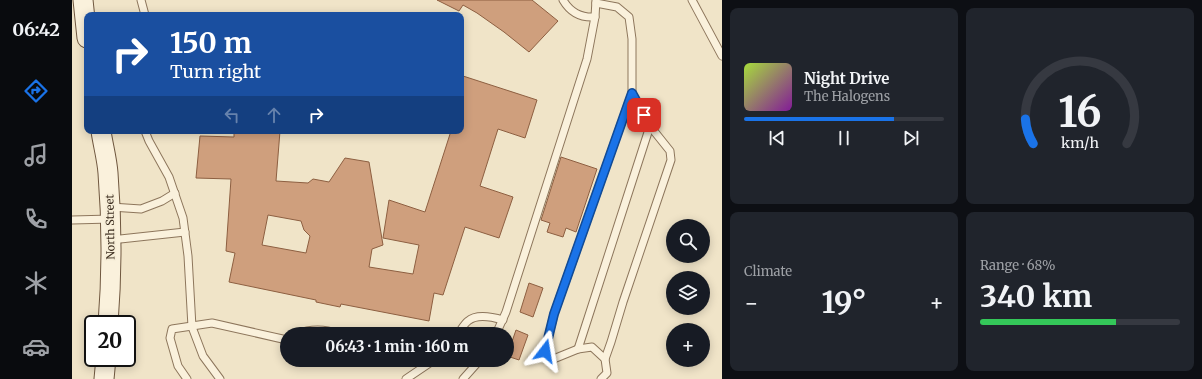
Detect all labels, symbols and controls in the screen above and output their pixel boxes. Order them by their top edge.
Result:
text: 06:42 [12,18,60,41]
text: 150 m [170,25,252,61]
icon: right [104,28,156,80]
text: Turn right [170,60,261,83]
text: Night Drive [804,69,889,88]
icon: directions [22,77,50,105]
text: 16 [1058,86,1102,138]
text: The Halogens [804,88,890,105]
pin [627,98,661,132]
icon: left [221,104,243,126]
icon: ahead [263,104,285,126]
icon: right [305,104,327,126]
icon: arrive [633,104,655,126]
icon: previous [766,127,788,149]
icon: pause [833,127,855,149]
icon: next [900,127,922,149]
text: km/h [1061,133,1099,151]
icon: music [22,141,50,169]
street label: North Street [102,194,118,260]
icon: phone [22,205,50,233]
map controls [666,219,710,367]
button: search [666,219,710,263]
text: Range · 68% [980,257,1055,274]
text: Climate [744,263,792,280]
icon: climate [22,269,50,297]
button: layers [666,271,710,315]
text: 340 km [980,277,1092,315]
text: 19° [822,283,867,321]
text: − [744,289,759,317]
text: + [929,289,944,317]
speed limit sign: 20 [84,315,136,367]
button: + [666,323,710,367]
position arrow [524,330,566,372]
icon: car [22,333,50,361]
text: 06:43 · 1 min · 160 m [325,337,469,356]

